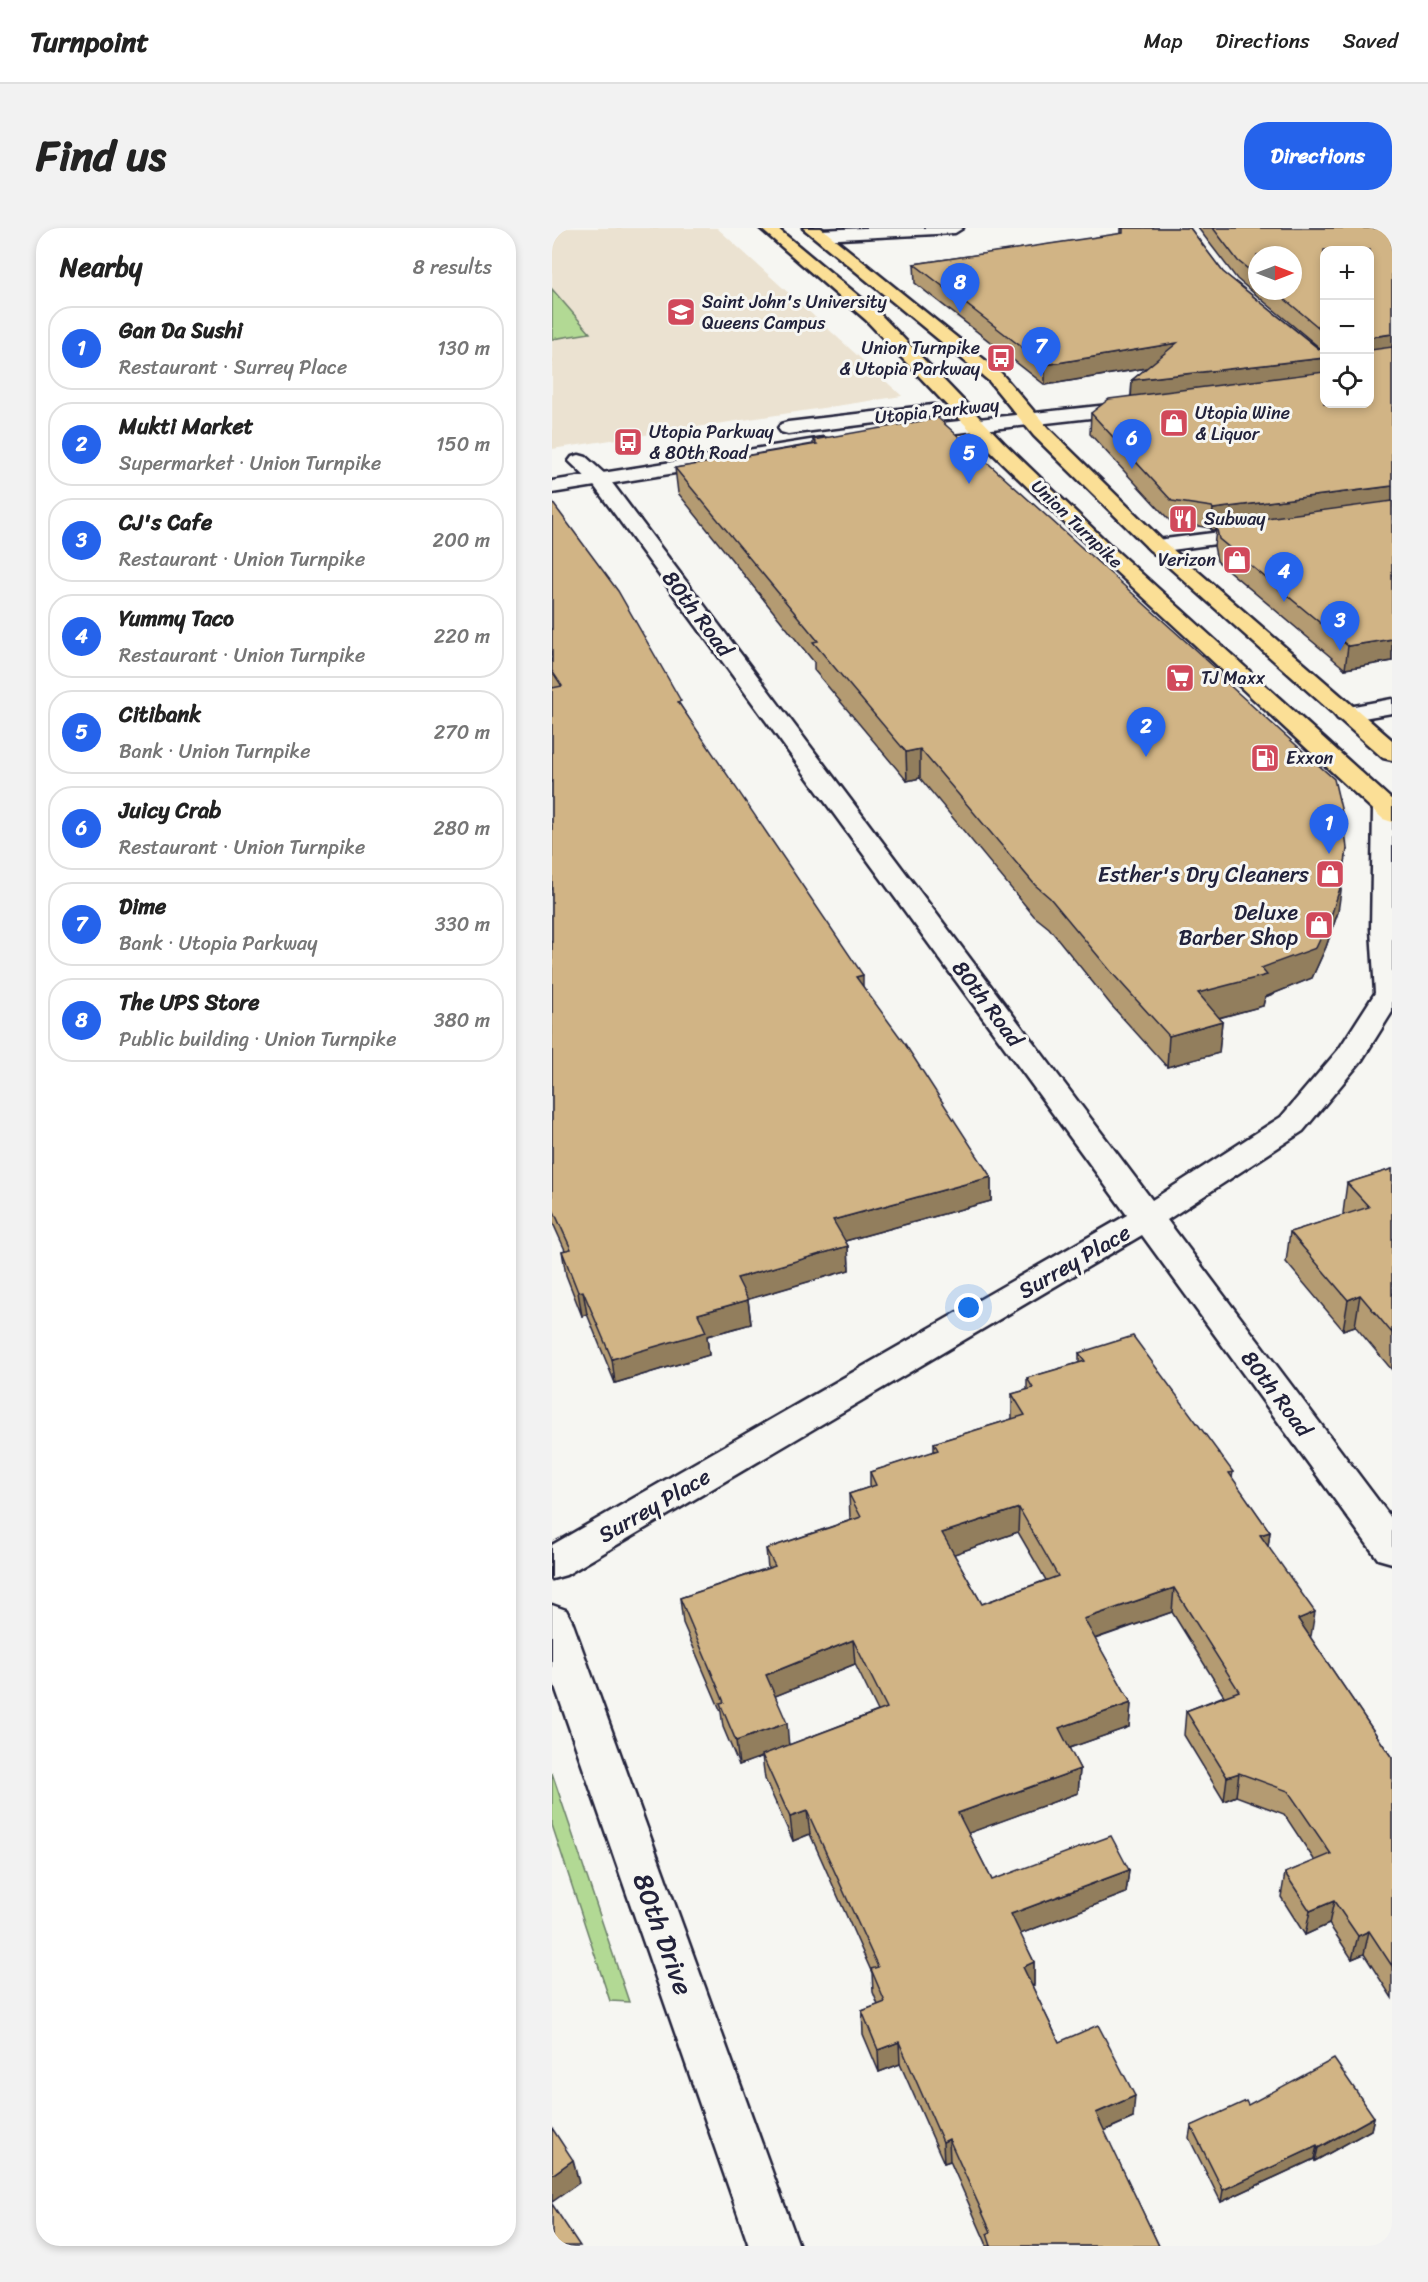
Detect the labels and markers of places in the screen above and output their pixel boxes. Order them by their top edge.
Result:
pin: 8 [940,264,980,313]
place label: Saint John's University Queens Campus [702,286,888,339]
school or university icon: Saint John's University Queens Campus [665,296,697,328]
pin: 7 [1022,328,1060,377]
place label: Union Turnpike & Utopia Parkway [839,332,981,385]
bus stop icon: Union Turnpike & Utopia Parkway [985,342,1017,374]
place label: Utopia Wine & Liquor [1195,397,1290,450]
shop icon: Utopia Wine & Liquor [1158,407,1190,439]
place label: Utopia Parkway & 80th Road [649,416,774,469]
pin: 6 [1112,420,1152,469]
bus stop icon: Utopia Parkway & 80th Road [612,426,644,458]
pin: 5 [950,434,988,484]
restaurant icon: Subway [1167,503,1199,535]
place label: Subway [1204,503,1266,535]
place label: Verizon [1158,544,1216,576]
shop icon: Verizon [1221,544,1253,576]
pin: 4 [1264,552,1304,602]
pin: 3 [1320,602,1360,651]
supermarket icon: TJ Maxx [1164,662,1196,694]
place label: TJ Maxx [1201,662,1266,694]
pin: 2 [1126,708,1166,757]
fuel station icon: Exxon [1249,742,1281,774]
place label: Exxon [1286,742,1334,774]
pin: 1 [1310,804,1348,854]
place label: Esther's Dry Cleaners [1098,855,1310,894]
shop icon: Esther's Dry Cleaners [1314,858,1346,890]
place label: Deluxe Barber Shop [1178,893,1298,957]
shop icon: Deluxe Barber Shop [1303,909,1335,941]

